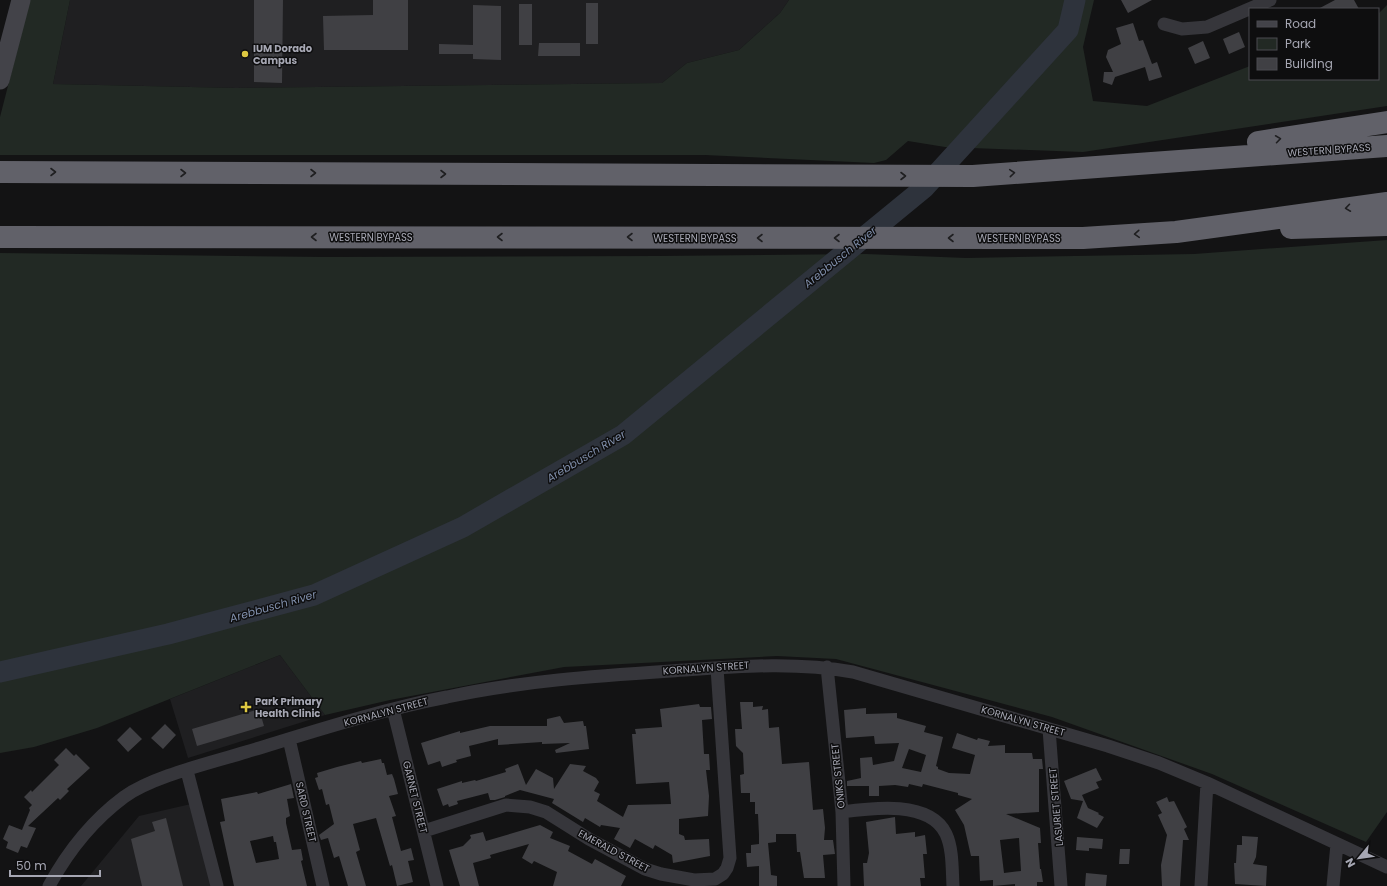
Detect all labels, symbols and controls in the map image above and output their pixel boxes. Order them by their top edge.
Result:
legend [1249,8,1379,80]
text: Road [1285,15,1316,32]
text: Park [1285,35,1312,52]
place label: IUM Dorado Campus [253,41,313,68]
marker: IUM Dorado Campus [240,49,250,59]
text: Building [1285,55,1333,72]
one-way arrow [1275,135,1281,144]
street label: WESTERN BYPASS [1287,140,1371,160]
one-way arrow [50,168,56,176]
one-way arrow [180,169,186,177]
one-way arrow [310,169,316,177]
one-way arrow [1009,169,1015,178]
one-way arrow [440,170,446,178]
one-way arrow [900,172,906,180]
one-way arrow [1345,203,1351,212]
water label: Arebbusch River [799,222,880,292]
street label: WESTERN BYPASS [329,230,413,245]
one-way arrow [1134,230,1140,239]
street label: WESTERN BYPASS [653,231,737,246]
street label: WESTERN BYPASS [977,231,1061,246]
one-way arrow [311,233,317,241]
one-way arrow [497,233,503,241]
one-way arrow [627,233,633,242]
one-way arrow [757,234,763,242]
one-way arrow [834,234,840,242]
one-way arrow [948,234,954,242]
water label: Arebbusch River [543,426,629,486]
water label: Arebbusch River [227,586,319,626]
street label: KORNALYN STREET [662,657,750,679]
street label: KORNALYN STREET [342,693,430,730]
place label: Park Primary Health Clinic [255,694,323,721]
marker: Park Primary Health Clinic [240,701,252,713]
street label: KORNALYN STREET [979,702,1067,740]
street label: ONIKS STREET [827,742,849,809]
street label: GARNET STREET [399,759,431,835]
street label: LASURIET STREET [1045,767,1067,847]
street label: SARD STREET [292,780,320,844]
street label: EMERALD STREET [576,826,653,876]
north arrow [1339,838,1379,878]
scale bar [10,852,100,878]
text: N [1341,855,1359,870]
text: 50 m [16,857,47,874]

